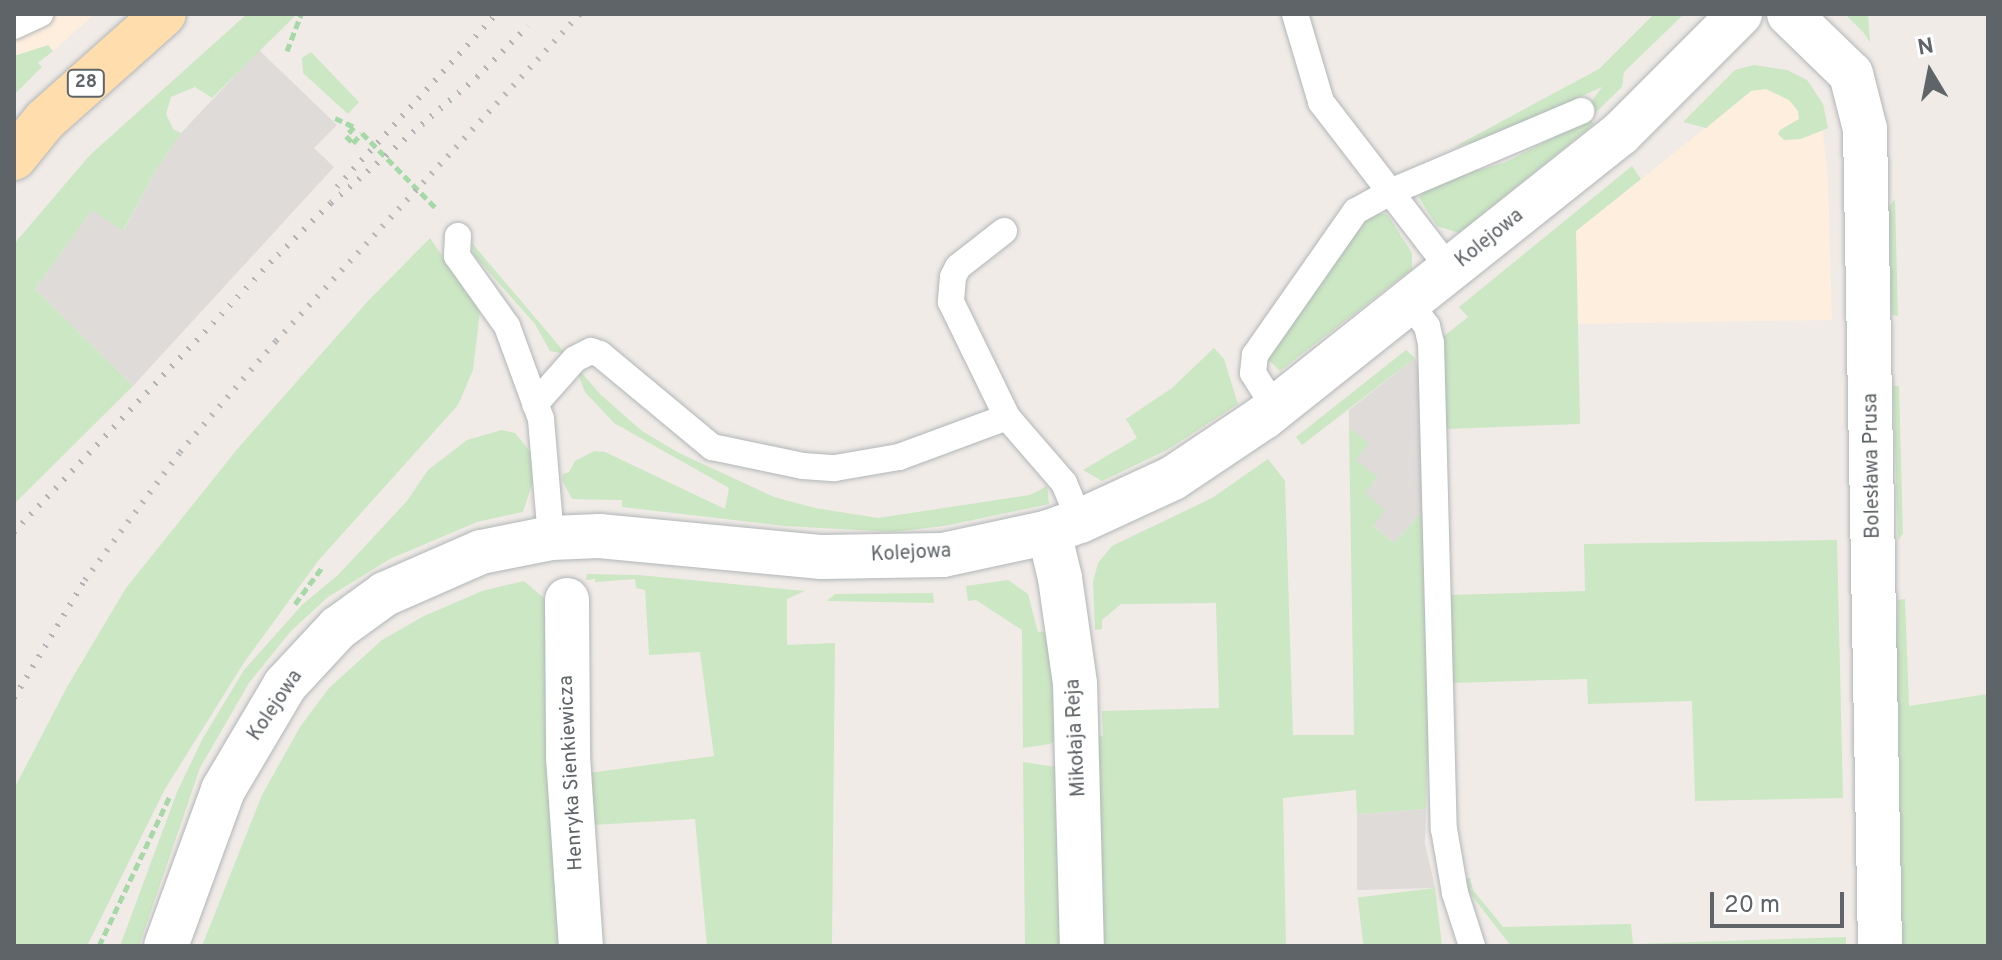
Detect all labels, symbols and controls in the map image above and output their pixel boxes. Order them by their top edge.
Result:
north arrow [1890,32,1970,112]
text: N [1916,33,1936,63]
road number: 28 [66,69,106,97]
street label: Kolejowa [1451,204,1529,274]
street label: Bolesława Prusa [1860,393,1886,539]
street label: Kolejowa [870,540,952,568]
street label: Kolejowa [244,666,308,746]
street label: Henryka Sienkiewicza [555,675,589,871]
street label: Mikołaja Reja [1062,678,1092,798]
scale bar [1714,876,1848,926]
text: 20 m [1724,891,1780,921]

